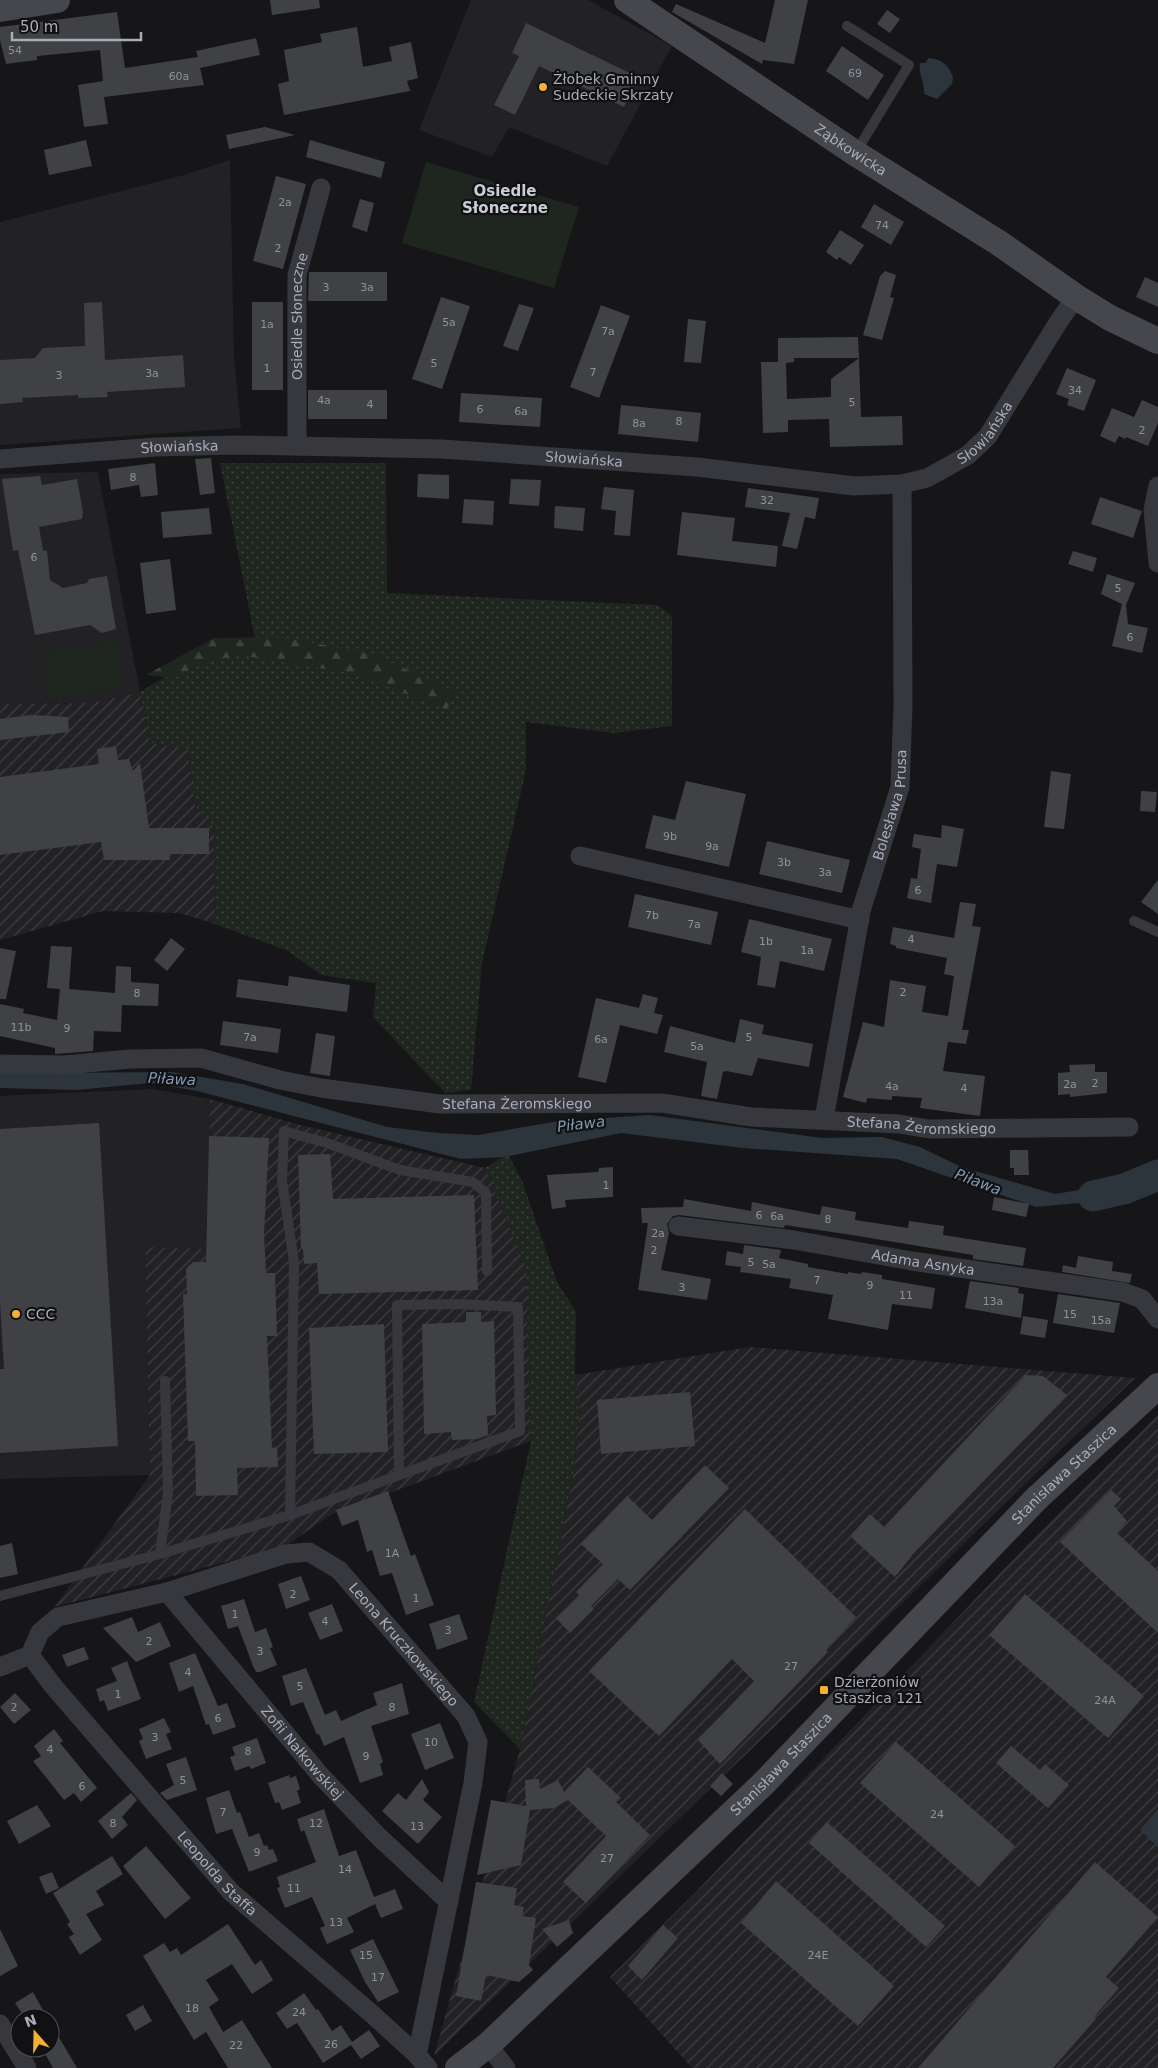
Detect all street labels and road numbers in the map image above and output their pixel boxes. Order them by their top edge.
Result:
street label: Ząbkowicka [812,120,890,179]
street label: Osiedle Słoneczne [289,251,311,380]
street label: Słowiańska [954,398,1015,467]
street label: Słowiańska [140,437,219,456]
street label: Słowiańska [545,448,624,470]
street label: Bolesława Prusa [870,749,909,862]
street label: Stefana Żeromskiego [442,1095,592,1112]
street label: Stefana Żeromskiego [846,1114,996,1137]
street label: Adama Asnyka [871,1246,976,1278]
street label: Stanisława Staszica [1008,1421,1119,1527]
street label: Leona Kruczkowskiego [346,1579,462,1710]
street label: Zofii Nałkowskiej [258,1703,347,1803]
street label: Stanisława Staszica [727,1709,835,1819]
street label: Leopolda Staffa [174,1828,260,1919]

